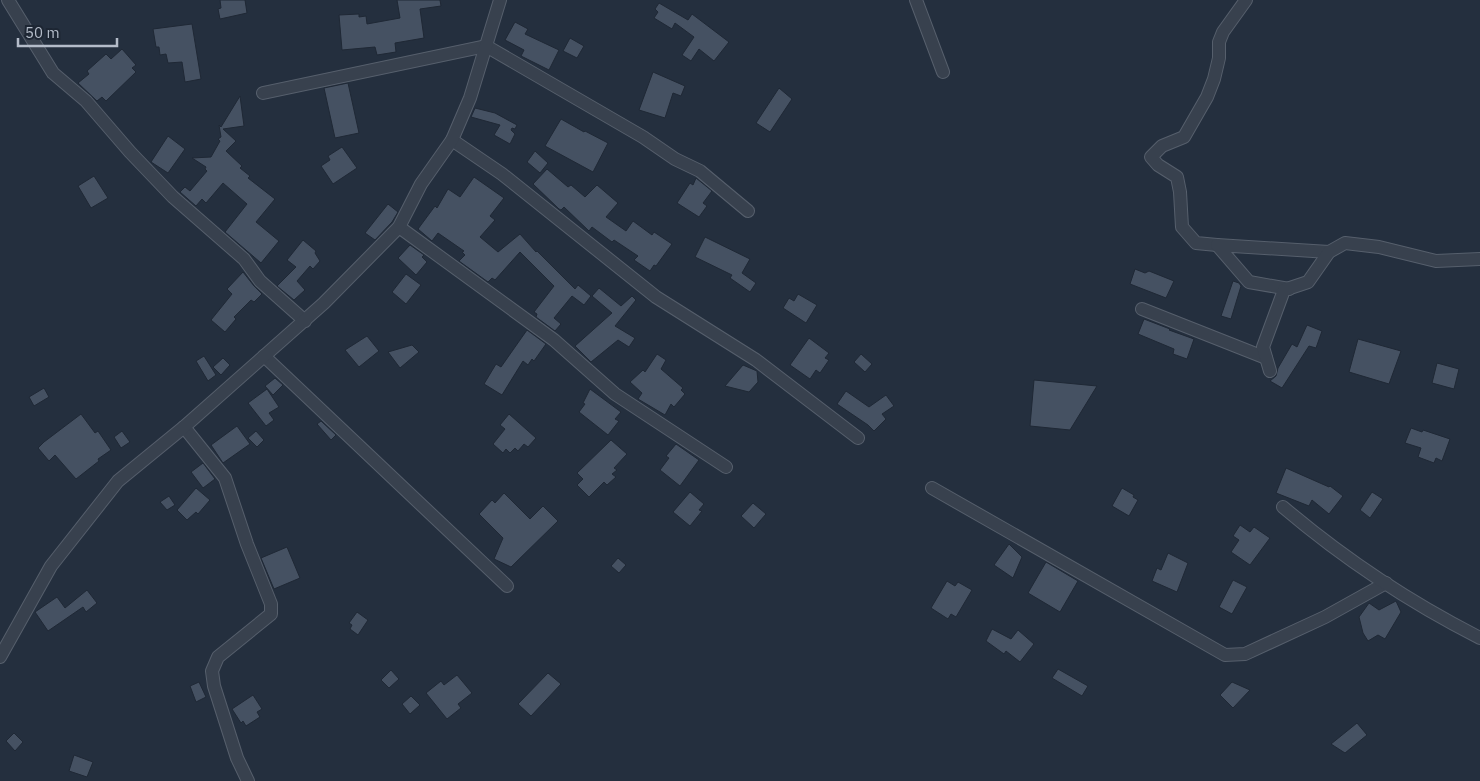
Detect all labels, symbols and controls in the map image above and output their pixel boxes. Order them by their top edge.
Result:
scale bar [18,15,116,47]
text: 50 m [25,23,60,42]

